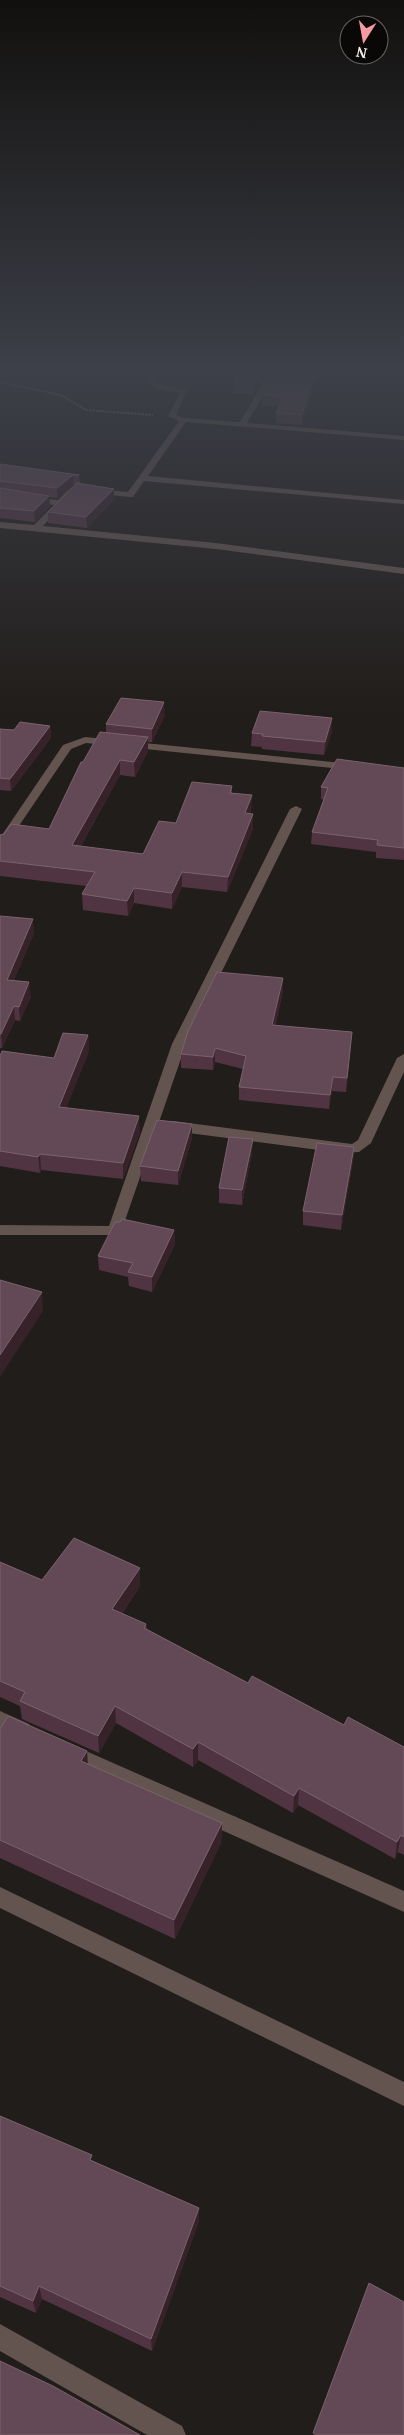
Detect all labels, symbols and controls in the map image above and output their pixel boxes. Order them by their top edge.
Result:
north arrow [339,15,389,65]
text: N [354,43,368,64]

